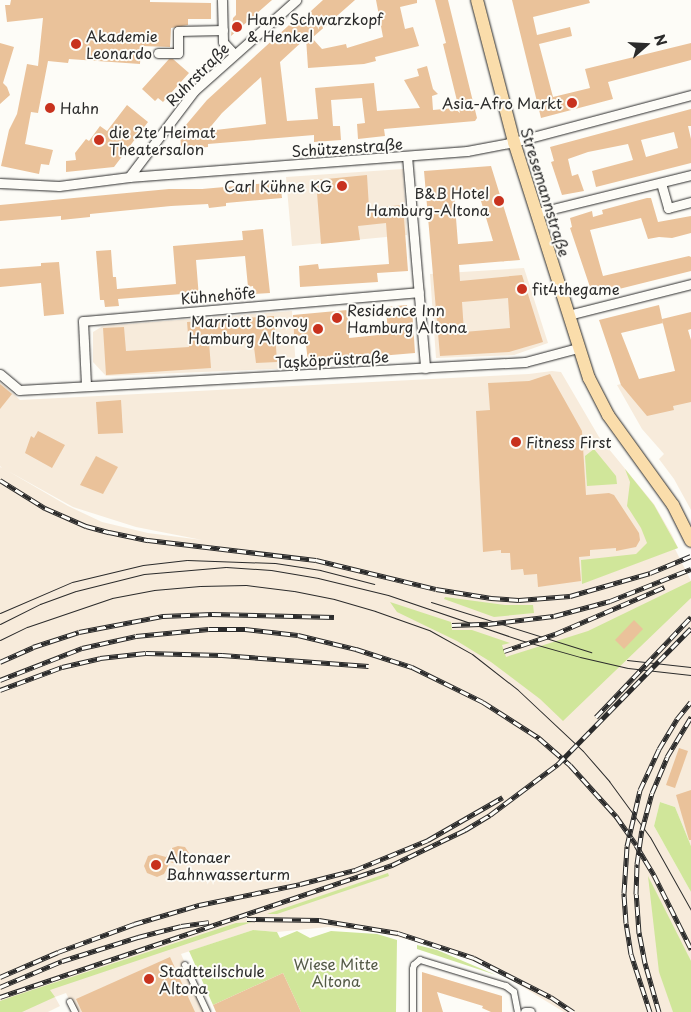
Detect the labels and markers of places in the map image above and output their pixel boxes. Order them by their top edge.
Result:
place label: Hans Schwarzkopf & Henkel [247,9,383,44]
marker: Hans Schwarzkopf & Henkel [231,21,243,33]
place label: Akademie Leonardo [86,26,158,61]
marker: Akademie Leonardo [70,38,82,50]
place label: Asia-Afro Markt [441,94,562,112]
marker: Asia-Afro Markt [566,97,578,109]
place label: Hahn [60,99,99,117]
marker: Hahn [44,102,56,114]
place label: die 2te Heimat Theatersalon [109,122,217,157]
marker: die 2te Heimat Theatersalon [93,134,105,146]
place label: Carl Kühne KG [225,177,332,195]
marker: Carl Kühne KG [336,180,348,192]
place label: B&B Hotel Hamburg-Altona [366,183,489,218]
marker: B&B Hotel Hamburg-Altona [493,195,505,207]
place label: fit4thegame [532,280,620,298]
marker: fit4thegame [516,283,528,295]
place label: Residence Inn Hamburg Altona [347,300,468,335]
place label: Marriott Bonvoy Hamburg Altona [187,311,308,346]
marker: Residence Inn Hamburg Altona [331,312,343,324]
marker: Marriott Bonvoy Hamburg Altona [312,323,324,335]
place label: Fitness First [526,433,612,451]
marker: Fitness First [510,436,522,448]
place label: Altonaer Bahnwasserturm [166,847,290,882]
marker: Altonaer Bahnwasserturm [150,859,162,871]
place label: Stadtteilschule Altona [159,961,265,996]
marker: Stadtteilschule Altona [143,973,155,985]

